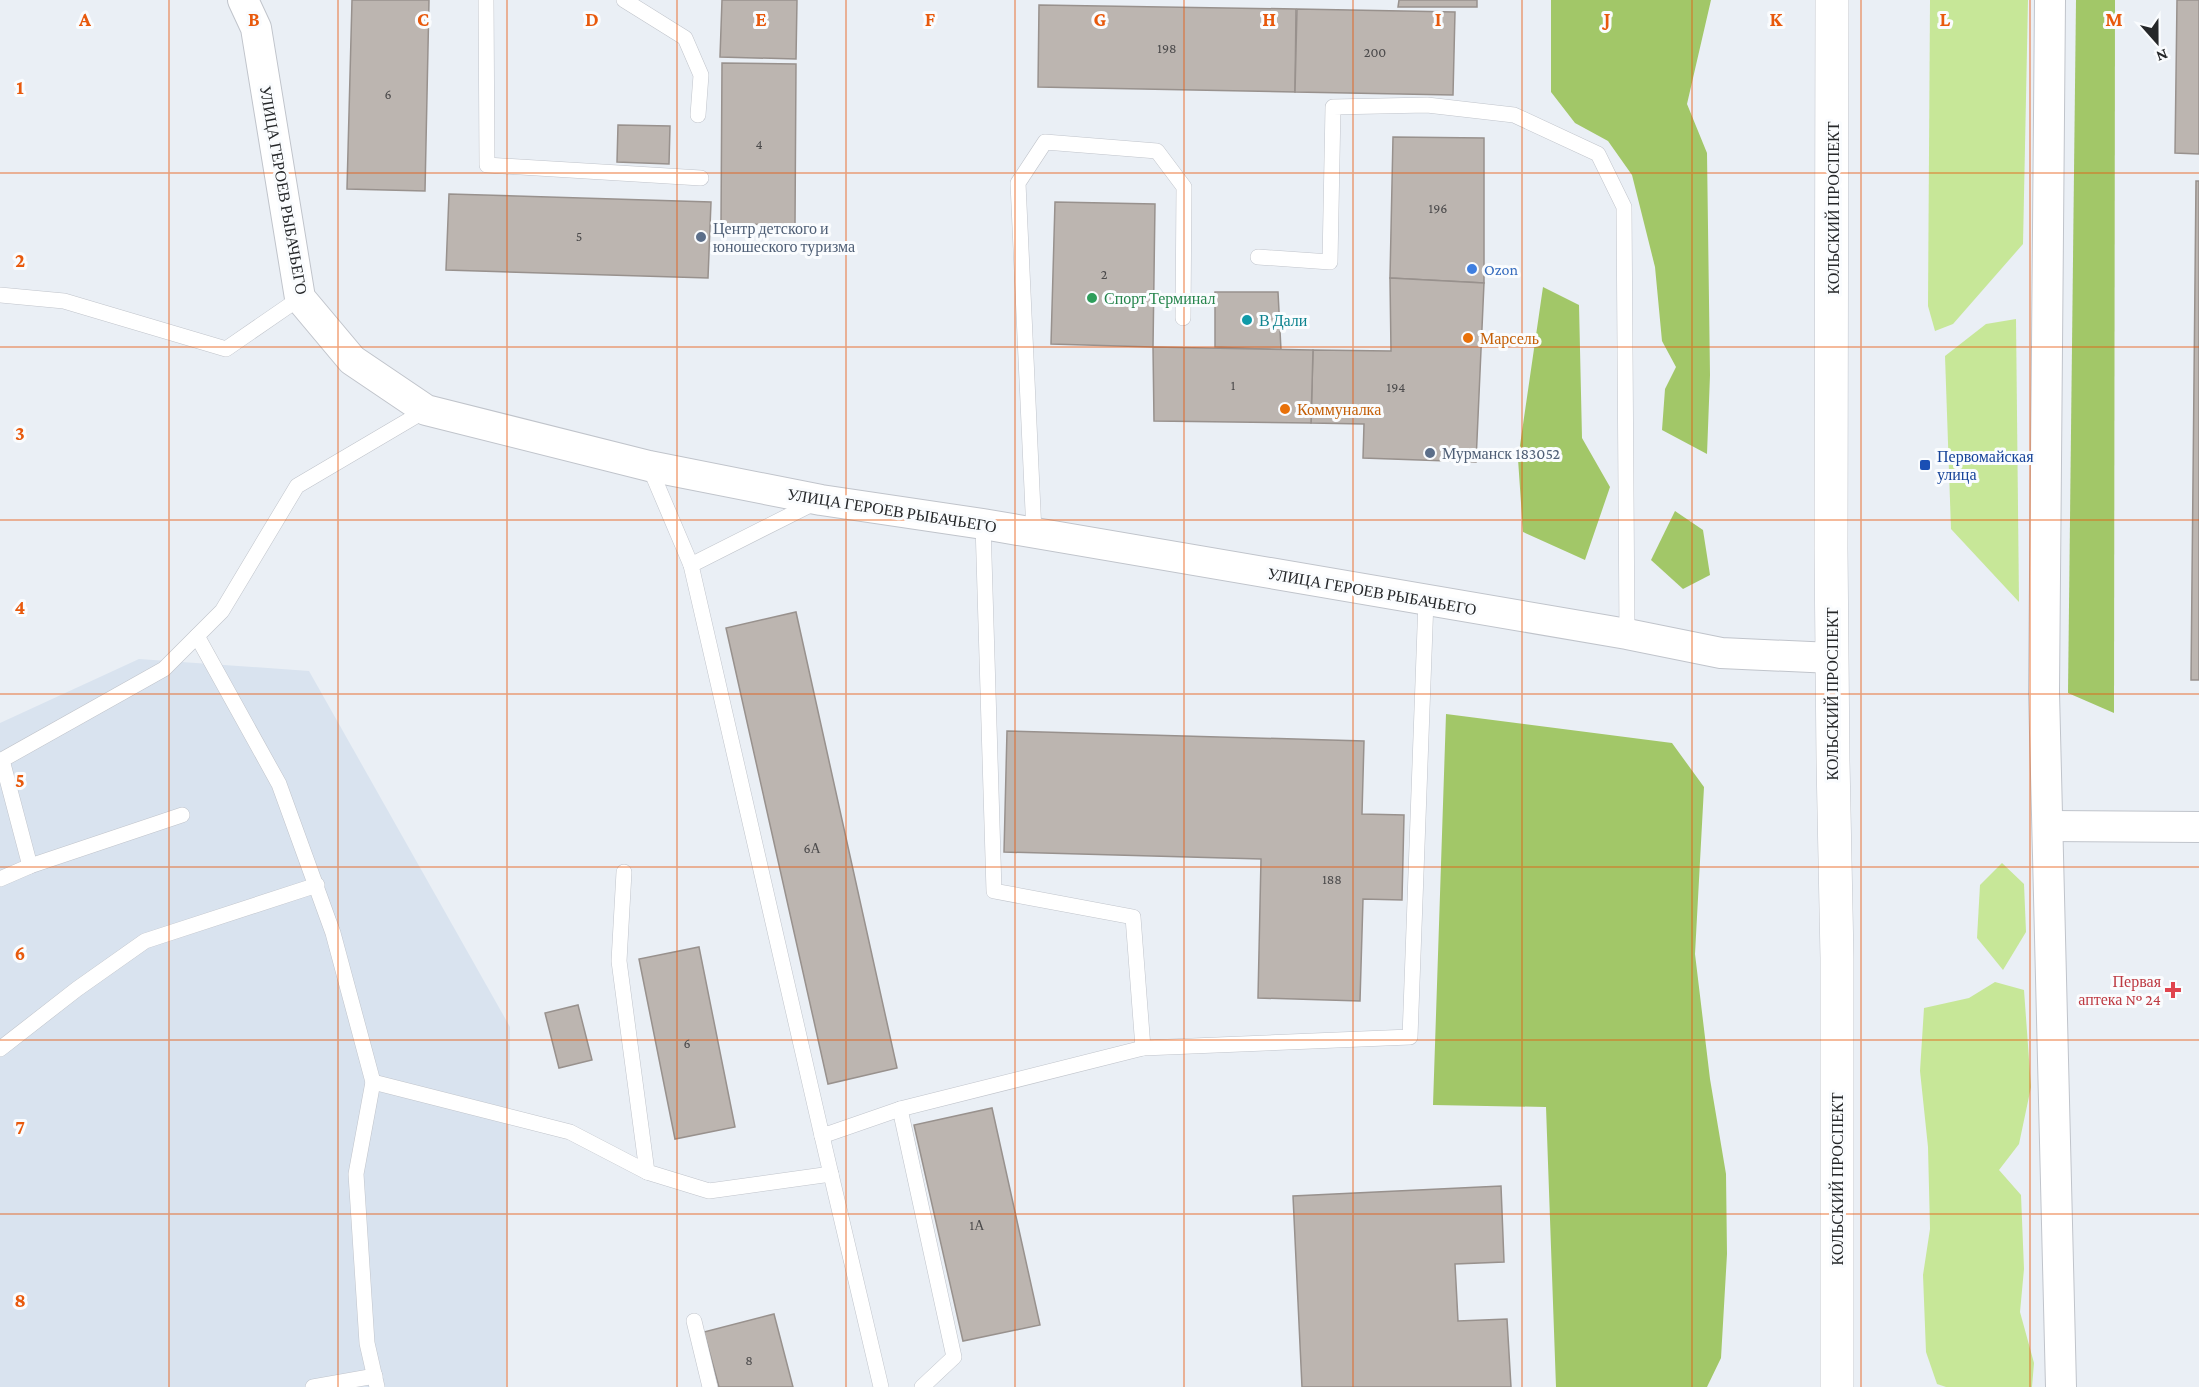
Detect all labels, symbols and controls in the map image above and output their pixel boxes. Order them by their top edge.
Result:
text: A [78,8,92,30]
text: B [248,8,260,30]
text: C [417,8,429,30]
text: D [585,8,599,30]
text: E [755,8,767,30]
text: F [925,8,936,30]
text: G [1094,8,1107,30]
text: H [1262,8,1276,30]
text: I [1435,8,1442,30]
text: J [1602,8,1611,30]
text: K [1770,8,1784,30]
text: L [1940,8,1951,30]
text: M [2105,8,2123,30]
north arrow [2127,12,2187,72]
house number: 198 [1157,40,1177,56]
house number: 200 [1364,44,1386,60]
text: N [2154,46,2170,65]
text: 1 [16,76,24,98]
street label: УЛИЦА ГЕРОЕВ РЫБАЧЬЕГО [256,84,310,296]
house number: 6 [384,86,392,102]
street label: КОЛЬСКИЙ ПРОСПЕКТ [1824,121,1842,294]
house number: 4 [755,136,763,152]
house number: 196 [1429,200,1447,216]
place label: Центр детского и юношеского туризма [713,220,855,256]
house number: 5 [576,228,582,244]
marker: Центр детского и юношеского туризма [694,230,708,244]
text: 2 [15,249,25,271]
place label: Ozon [1484,261,1518,278]
marker: Ozon [1465,262,1479,276]
house number: 2 [1101,266,1108,282]
place label: Спорт Терминал [1104,290,1216,308]
marker: Спорт Терминал [1085,291,1099,305]
place label: В Дали [1259,312,1308,330]
marker: В Дали [1240,313,1254,327]
place label: Марсель [1480,330,1539,348]
marker: Марсель [1461,331,1475,345]
house number: 1 [1231,377,1236,393]
house number: 194 [1387,379,1405,395]
place label: Коммуналка [1297,401,1381,419]
marker: Коммуналка [1278,402,1292,416]
text: 3 [15,422,25,444]
place label: Мурманск 183052 [1442,445,1561,463]
marker: Мурманск 183052 [1423,446,1437,460]
place label: Первомайская улица [1937,448,2034,484]
marker: Первомайская улица [1918,458,1932,472]
street label: УЛИЦА ГЕРОЕВ РЫБАЧЬЕГО [786,486,998,536]
street label: УЛИЦА ГЕРОЕВ РЫБАЧЬЕГО [1266,565,1478,619]
text: 4 [15,596,26,618]
street label: КОЛЬСКИЙ ПРОСПЕКТ [1823,607,1841,780]
text: 5 [15,769,25,791]
house number: 6А [803,840,821,856]
house number: 188 [1322,871,1342,887]
text: 6 [15,942,25,964]
place label: Первая аптека № 24 [2078,973,2162,1008]
marker: Первая аптека № 24 [2166,983,2180,997]
house number: 6 [683,1035,691,1051]
street label: КОЛЬСКИЙ ПРОСПЕКТ [1828,1092,1846,1265]
text: 7 [15,1116,25,1138]
house number: 1А [970,1217,985,1233]
text: 8 [14,1289,26,1311]
house number: 8 [745,1352,753,1368]

